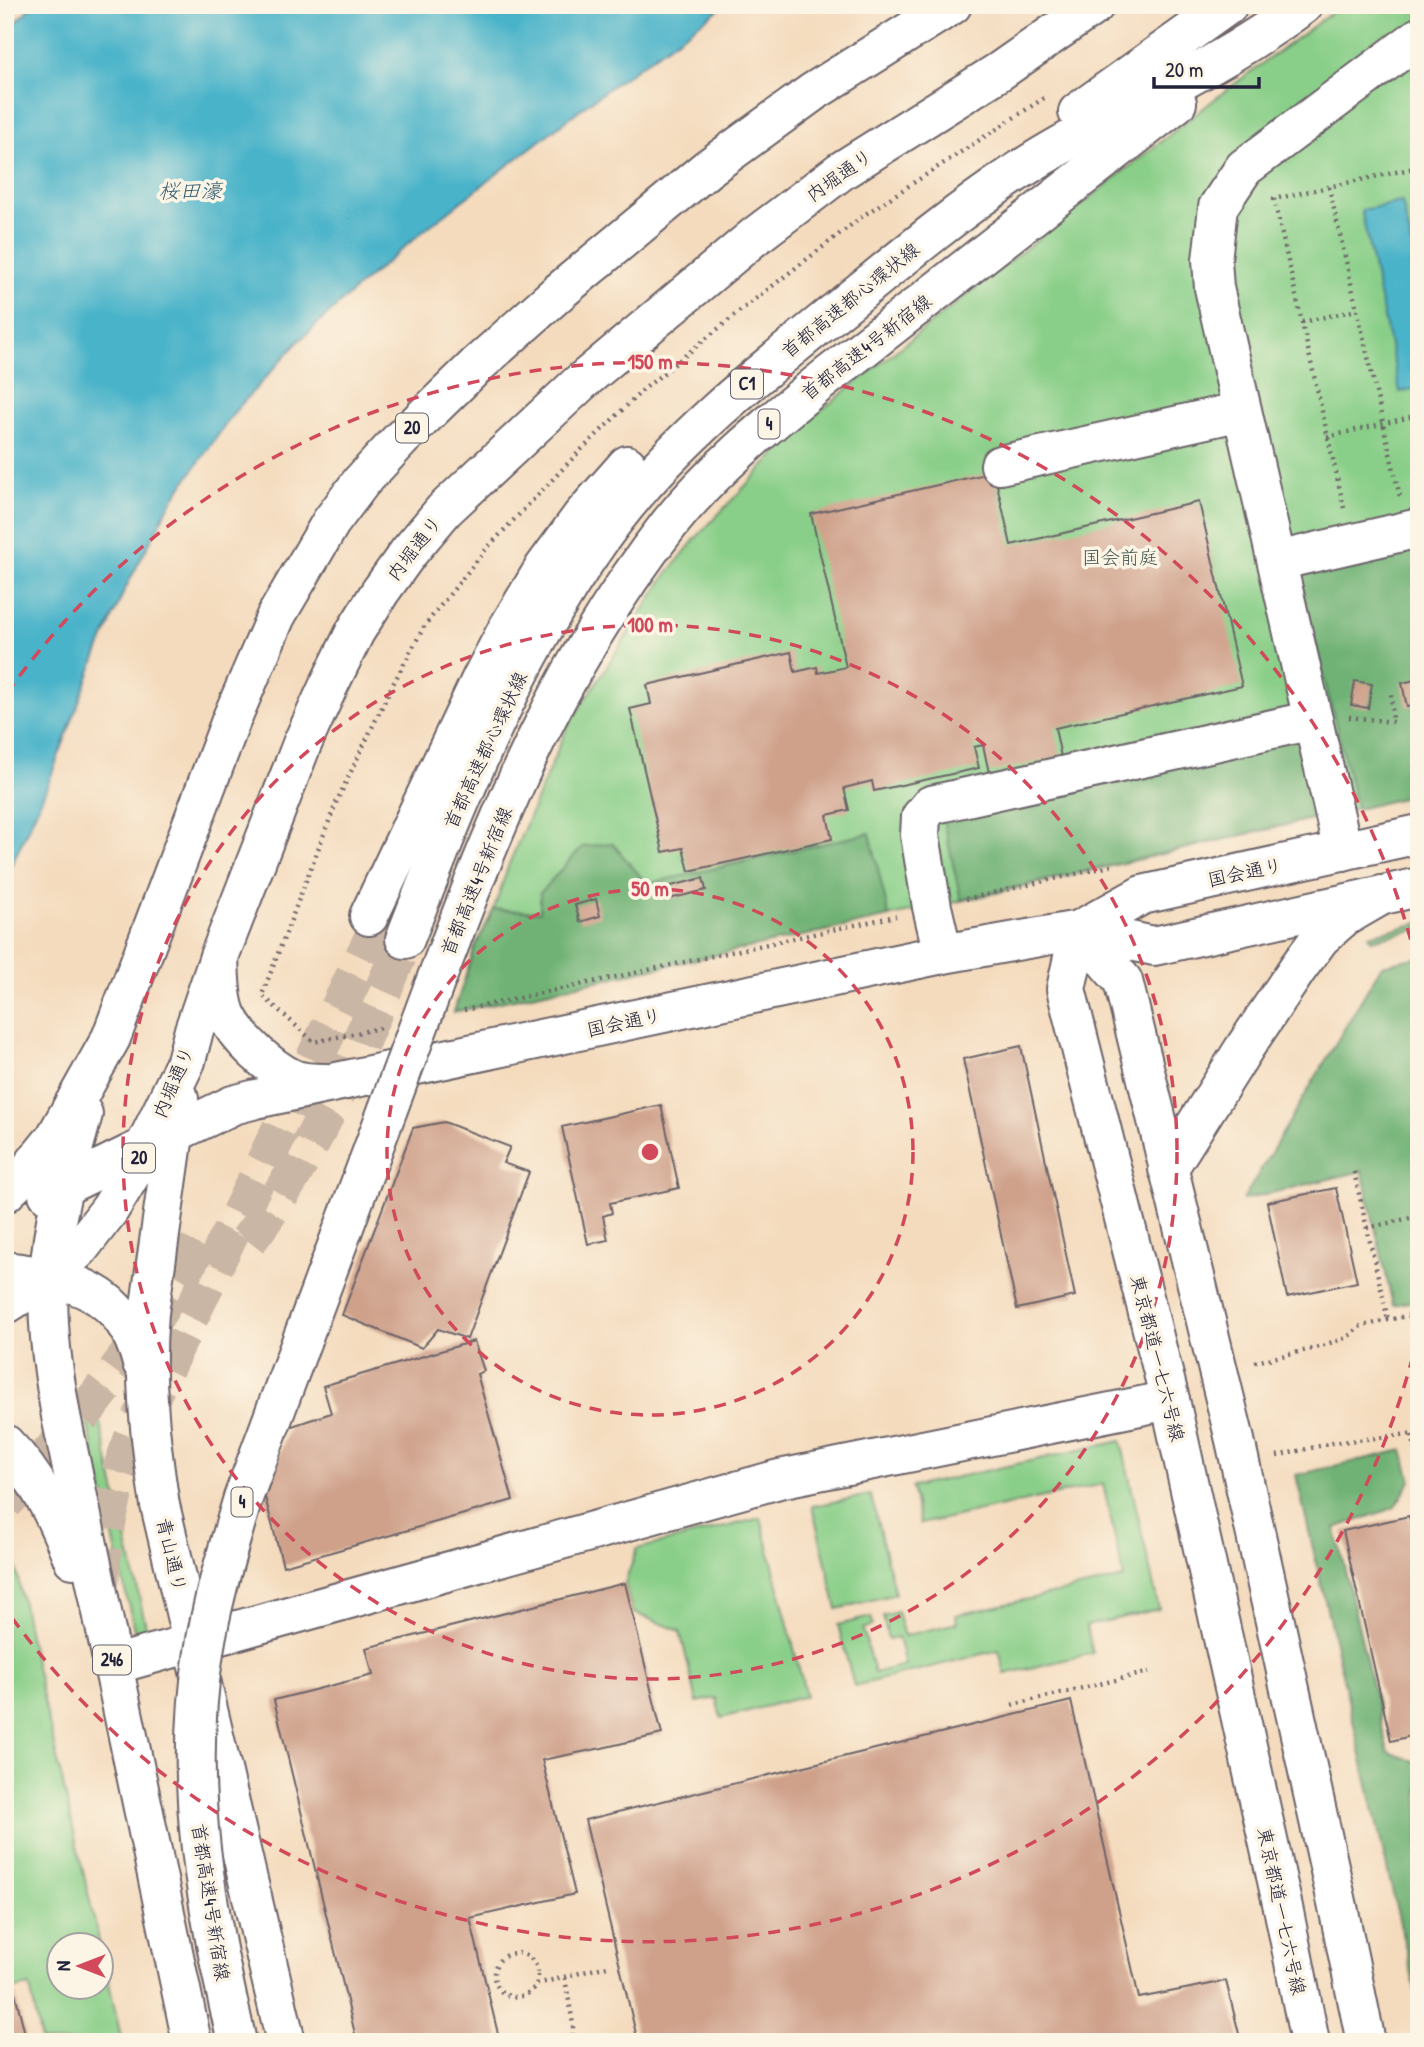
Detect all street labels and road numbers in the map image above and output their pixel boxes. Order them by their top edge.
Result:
street label: 内堀通り [800,143,878,207]
street label: 首都高速都心環状線 [775,236,925,364]
street label: 首都高速4号新宿線 [795,288,937,406]
road number: C1 [731,370,763,398]
road number: 4 [758,410,780,438]
road number: 20 [396,414,428,442]
street label: 内堀通り [380,510,448,586]
street label: 首都高速都心環状線 [437,667,533,833]
street label: 首都高速4号新宿線 [434,802,518,960]
street label: 国会通り [1205,851,1285,893]
street label: 国会通り [584,1001,664,1043]
street label: 内堀通り [146,1042,200,1122]
road number: 20 [123,1143,155,1172]
street label: 東京都道一七六号線 [1125,1272,1191,1444]
road number: 4 [232,1488,252,1517]
street label: 青山通り [151,1515,193,1595]
road number: 246 [93,1646,131,1674]
street label: 首都高速4号新宿線 [186,1821,236,1983]
street label: 東京都道一七六号線 [1252,1825,1312,1997]

